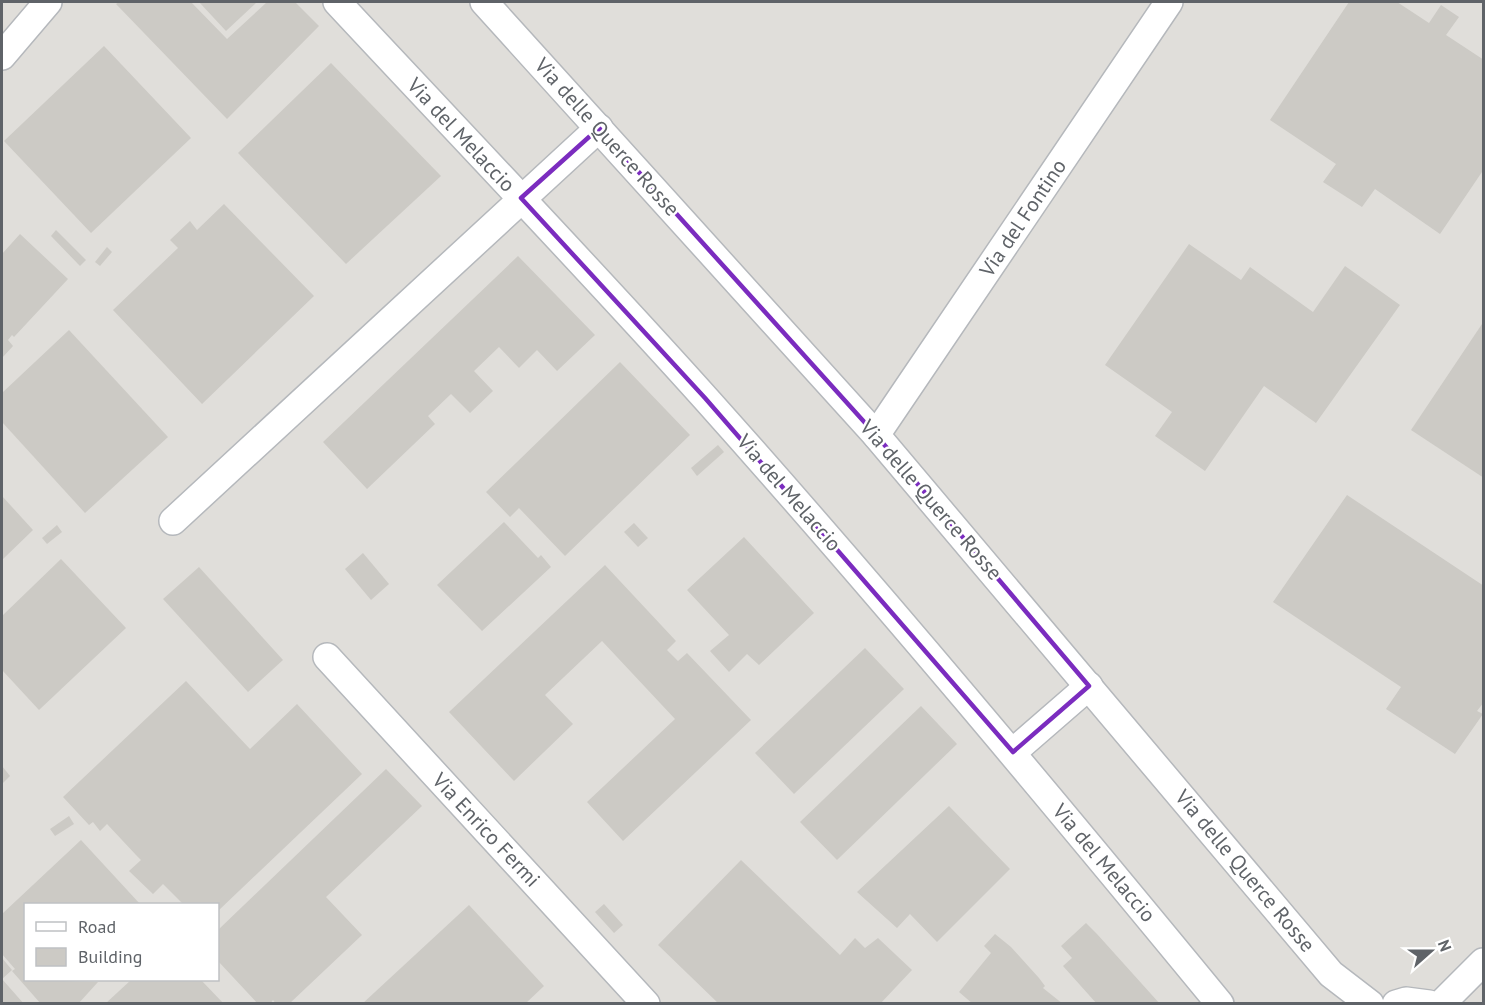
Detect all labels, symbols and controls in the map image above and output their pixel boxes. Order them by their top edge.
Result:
street label: Via delle Querce Rosse [528,51,686,221]
street label: Via del Melaccio [401,71,521,197]
street label: Via del Fontino [973,154,1072,283]
street label: Via delle Querce Rosse [854,413,1008,585]
street label: Via del Melaccio [730,428,848,557]
street label: Via Enrico Fermi [426,766,546,892]
street label: Via delle Querce Rosse [1169,783,1321,957]
street label: Via del Melaccio [1046,797,1162,927]
legend [24,903,219,981]
text: Road [78,915,116,938]
north arrow [1401,921,1461,981]
text: N [1434,937,1456,954]
text: Building [78,945,142,968]

